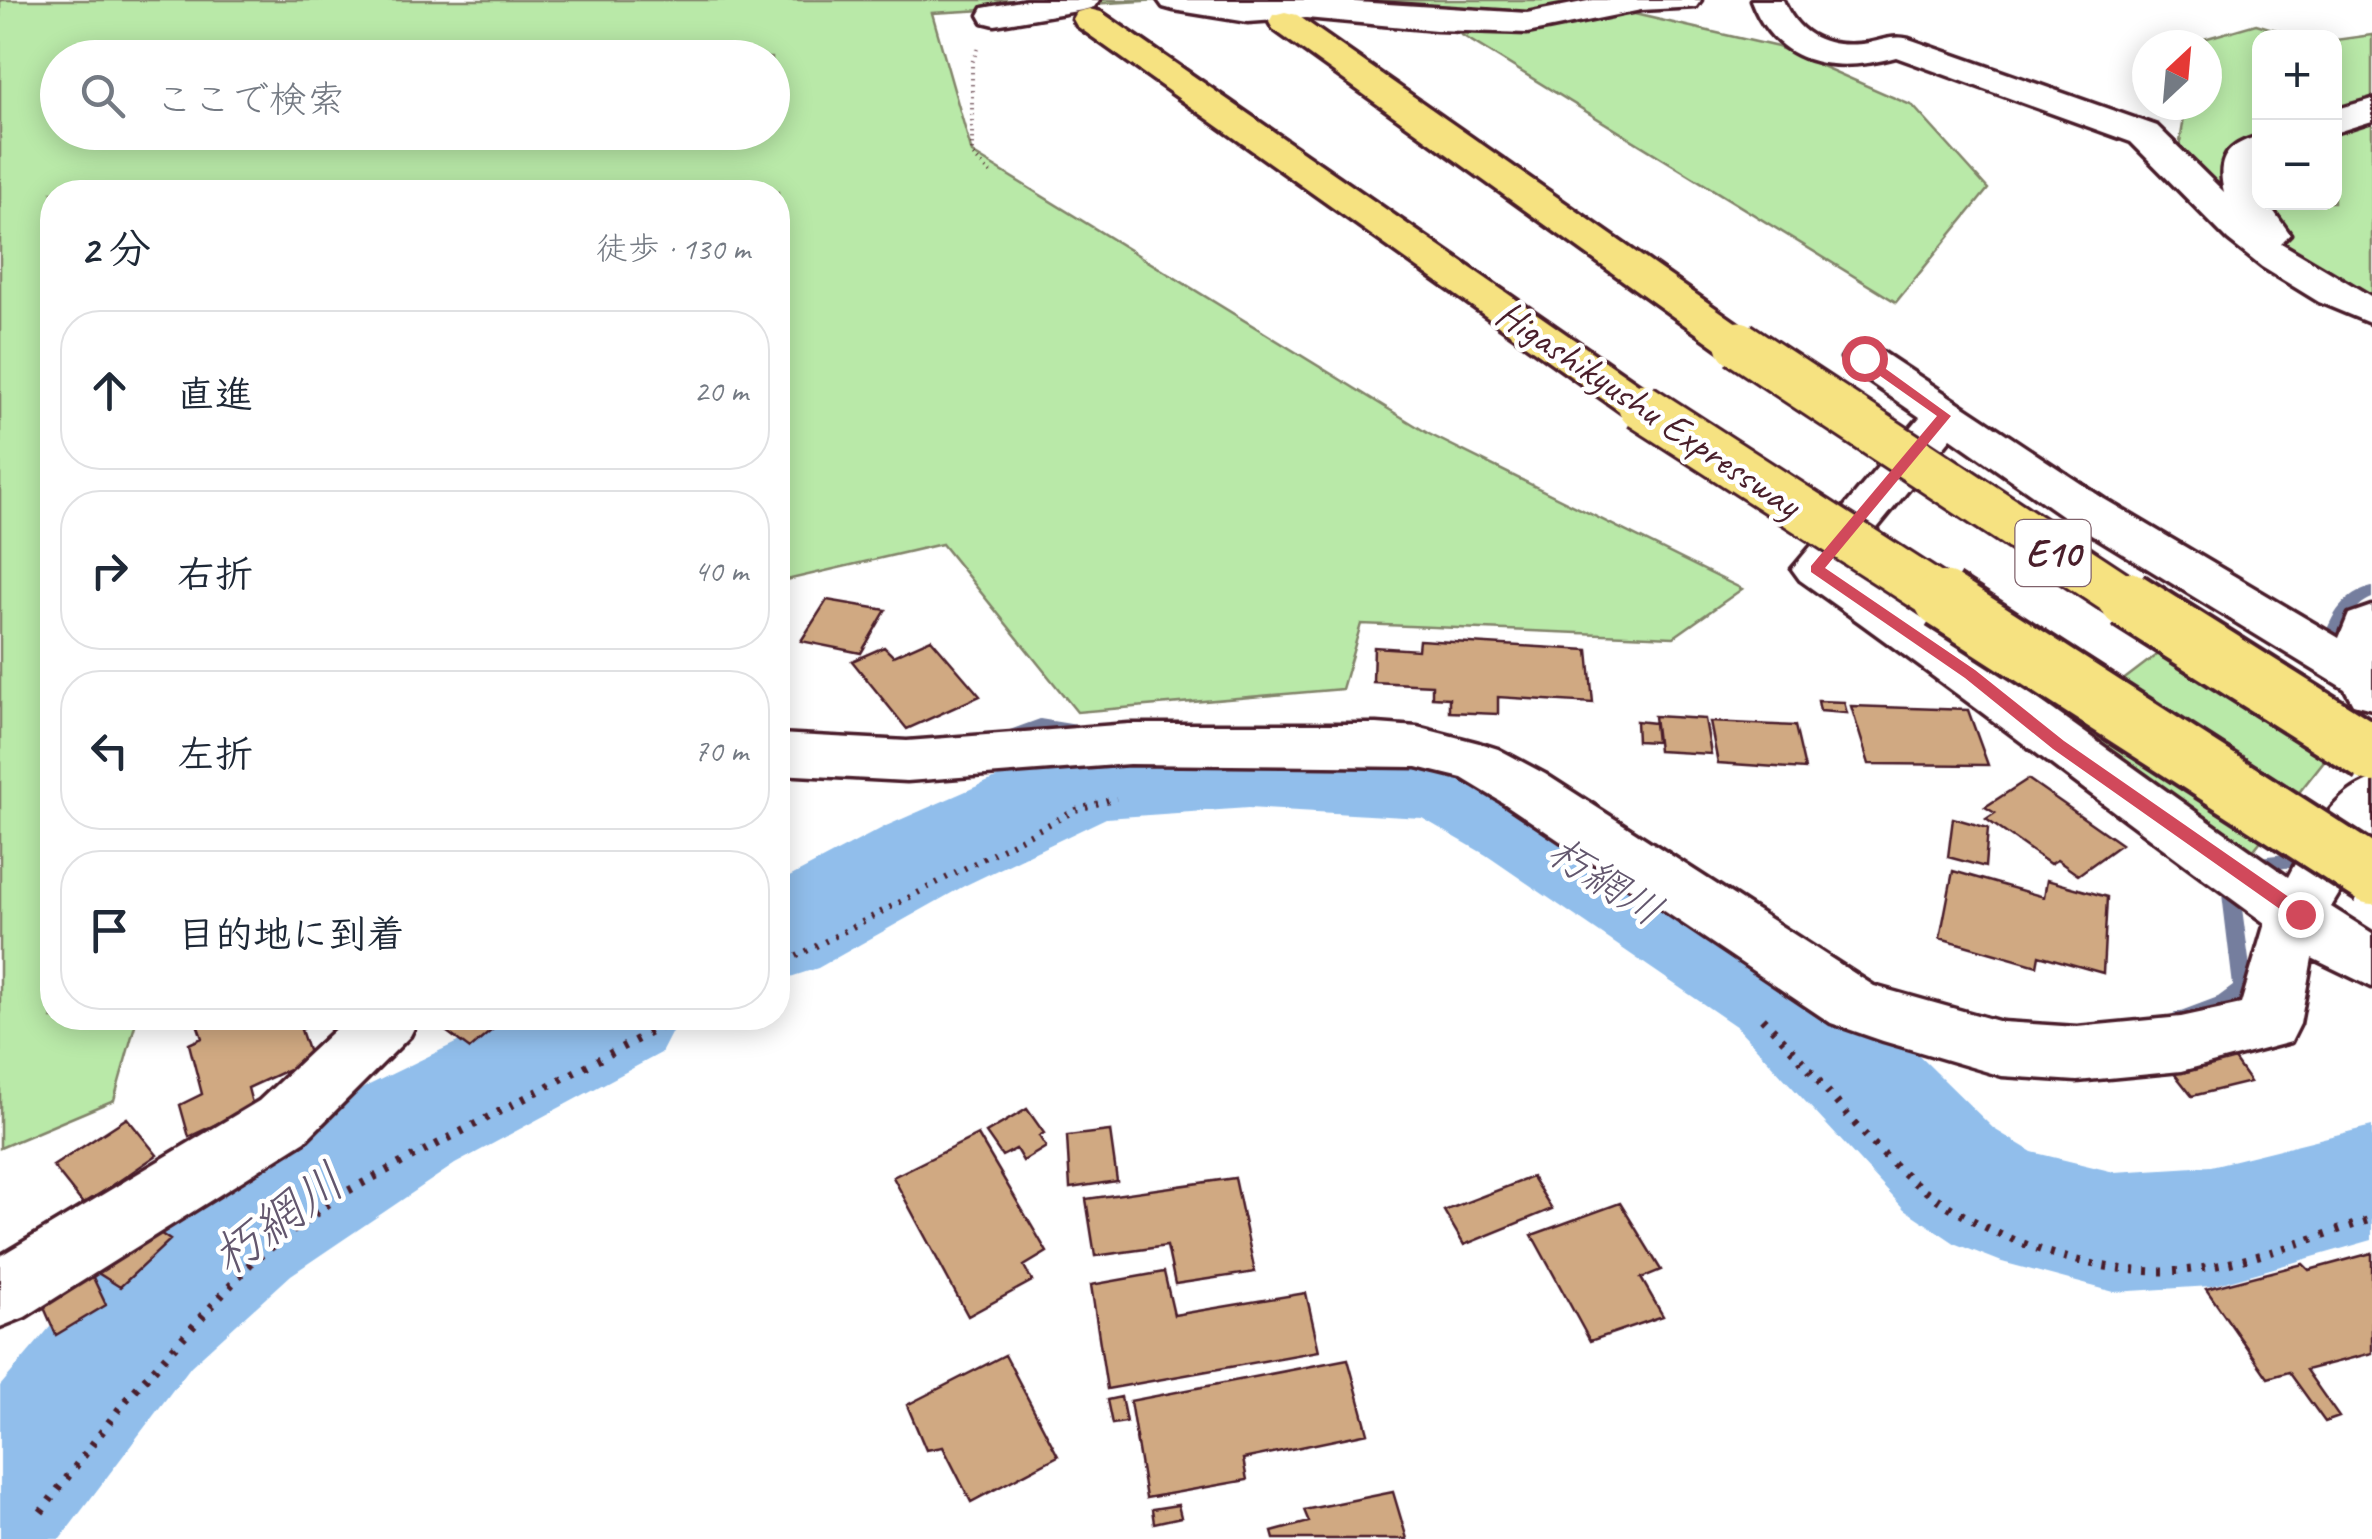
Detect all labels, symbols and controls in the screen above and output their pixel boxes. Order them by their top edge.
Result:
north arrow [2132,30,2222,120]
map controls [2252,30,2342,210]
button: + [2252,30,2342,120]
search box [40,40,790,150]
icon: search [75,68,130,123]
text: ここで検索 [155,76,345,123]
button: − [2252,120,2342,210]
text: 2 分 [80,223,151,276]
text: 徒歩 · 130 m [596,228,750,269]
street label: Higashikyushu Expressway [1487,289,1812,530]
route start [1842,336,1888,382]
icon: ahead [82,363,137,418]
text: 20 m [694,370,748,411]
text: 直進 [177,371,253,418]
road number: E10 [2016,520,2090,586]
icon: right [82,543,137,598]
text: 40 m [694,550,748,591]
text: 右折 [177,551,253,598]
icon: left [82,723,137,778]
text: 70 m [694,730,748,771]
text: 左折 [177,731,253,778]
water label: 朽網川 [1538,825,1672,938]
route end [2278,892,2324,938]
icon: arrive [82,903,137,958]
text: 目的地に到着 [177,911,405,958]
water label: 朽網川 [199,1150,357,1289]

